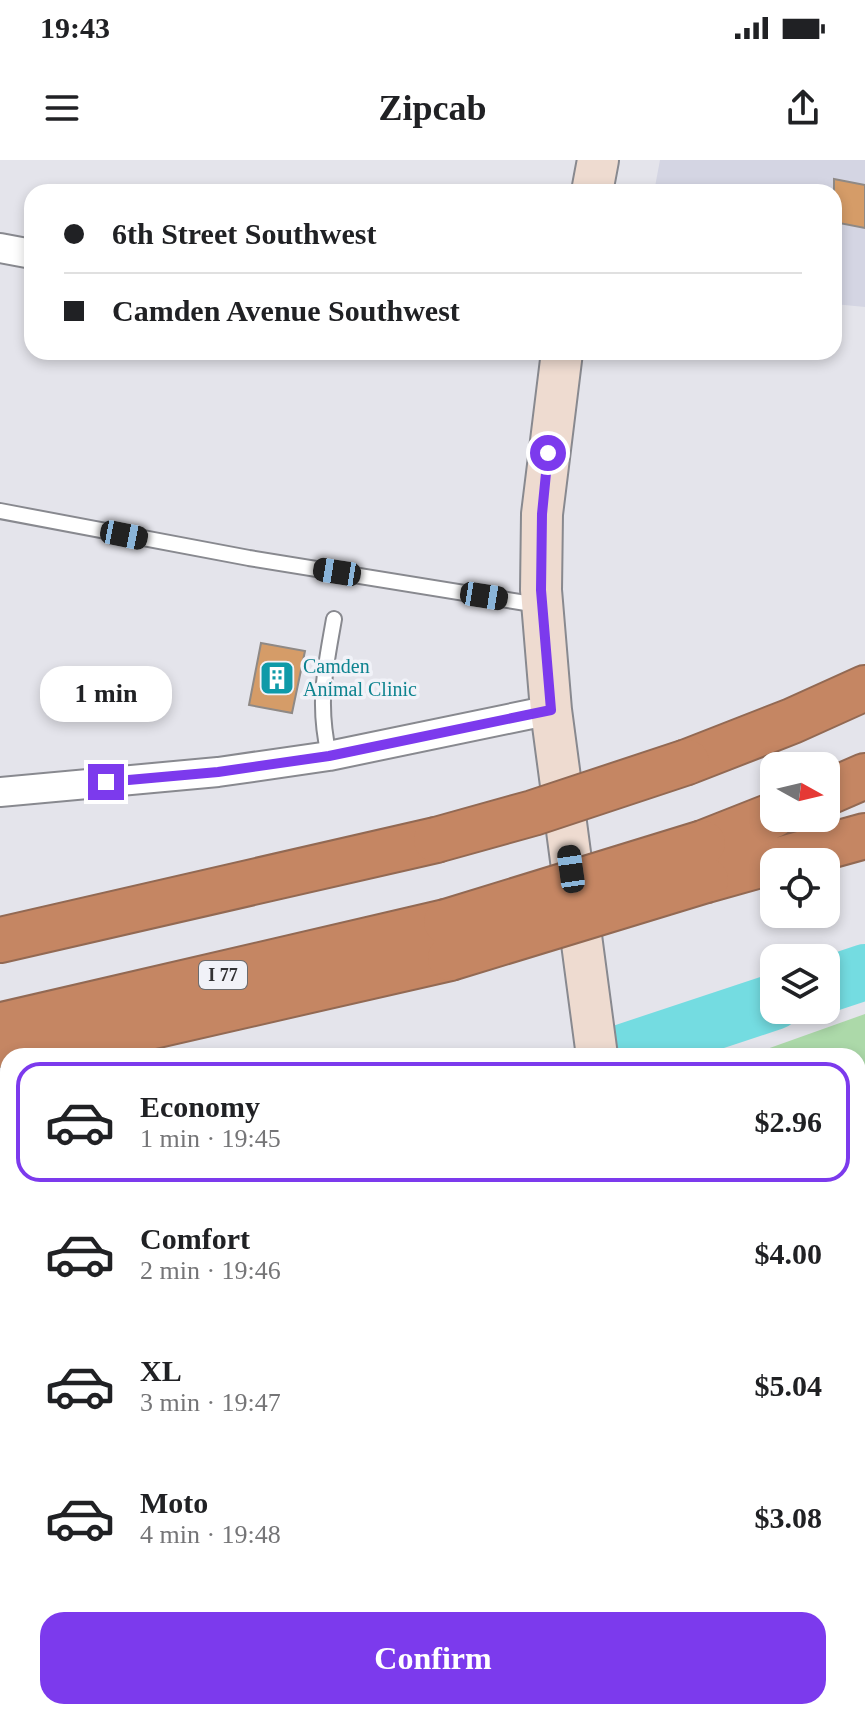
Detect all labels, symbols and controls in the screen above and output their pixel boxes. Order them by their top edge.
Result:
text: 19:43 [40,11,110,44]
icon: menu [40,86,84,130]
icon: share [781,86,825,130]
text: Zipcab [378,88,487,128]
text: 6th Street Southwest [112,217,376,250]
text: Camden Avenue Southwest [112,294,460,327]
route start [530,435,566,471]
car [98,519,150,551]
car [311,556,363,588]
car [458,580,510,612]
place label: Camden Animal Clinic [303,655,417,700]
building icon: Camden Animal Clinic [258,659,296,697]
callout: 1 min [40,666,172,722]
text: 1 min [75,679,137,708]
north arrow [760,752,840,832]
map controls [760,752,840,1024]
route end [88,764,124,800]
car [556,844,586,894]
button: locate [760,848,840,928]
button: layers [760,944,840,1024]
road number: I 77 [199,961,247,989]
icon: car [44,1086,116,1158]
text: Economy [140,1090,260,1123]
text: $2.96 [755,1105,822,1138]
text: 1 min · 19:45 [140,1124,281,1153]
icon: car [44,1218,116,1290]
text: Comfort [140,1222,250,1255]
text: $4.00 [755,1237,822,1270]
text: 2 min · 19:46 [140,1256,281,1285]
icon: car [44,1350,116,1422]
text: XL [140,1354,182,1387]
text: $5.04 [755,1369,822,1402]
text: 3 min · 19:47 [140,1388,281,1417]
icon: car [44,1482,116,1554]
text: Moto [140,1486,208,1519]
text: $3.08 [755,1501,822,1534]
text: 4 min · 19:48 [140,1520,281,1549]
button: Confirm [40,1612,826,1704]

